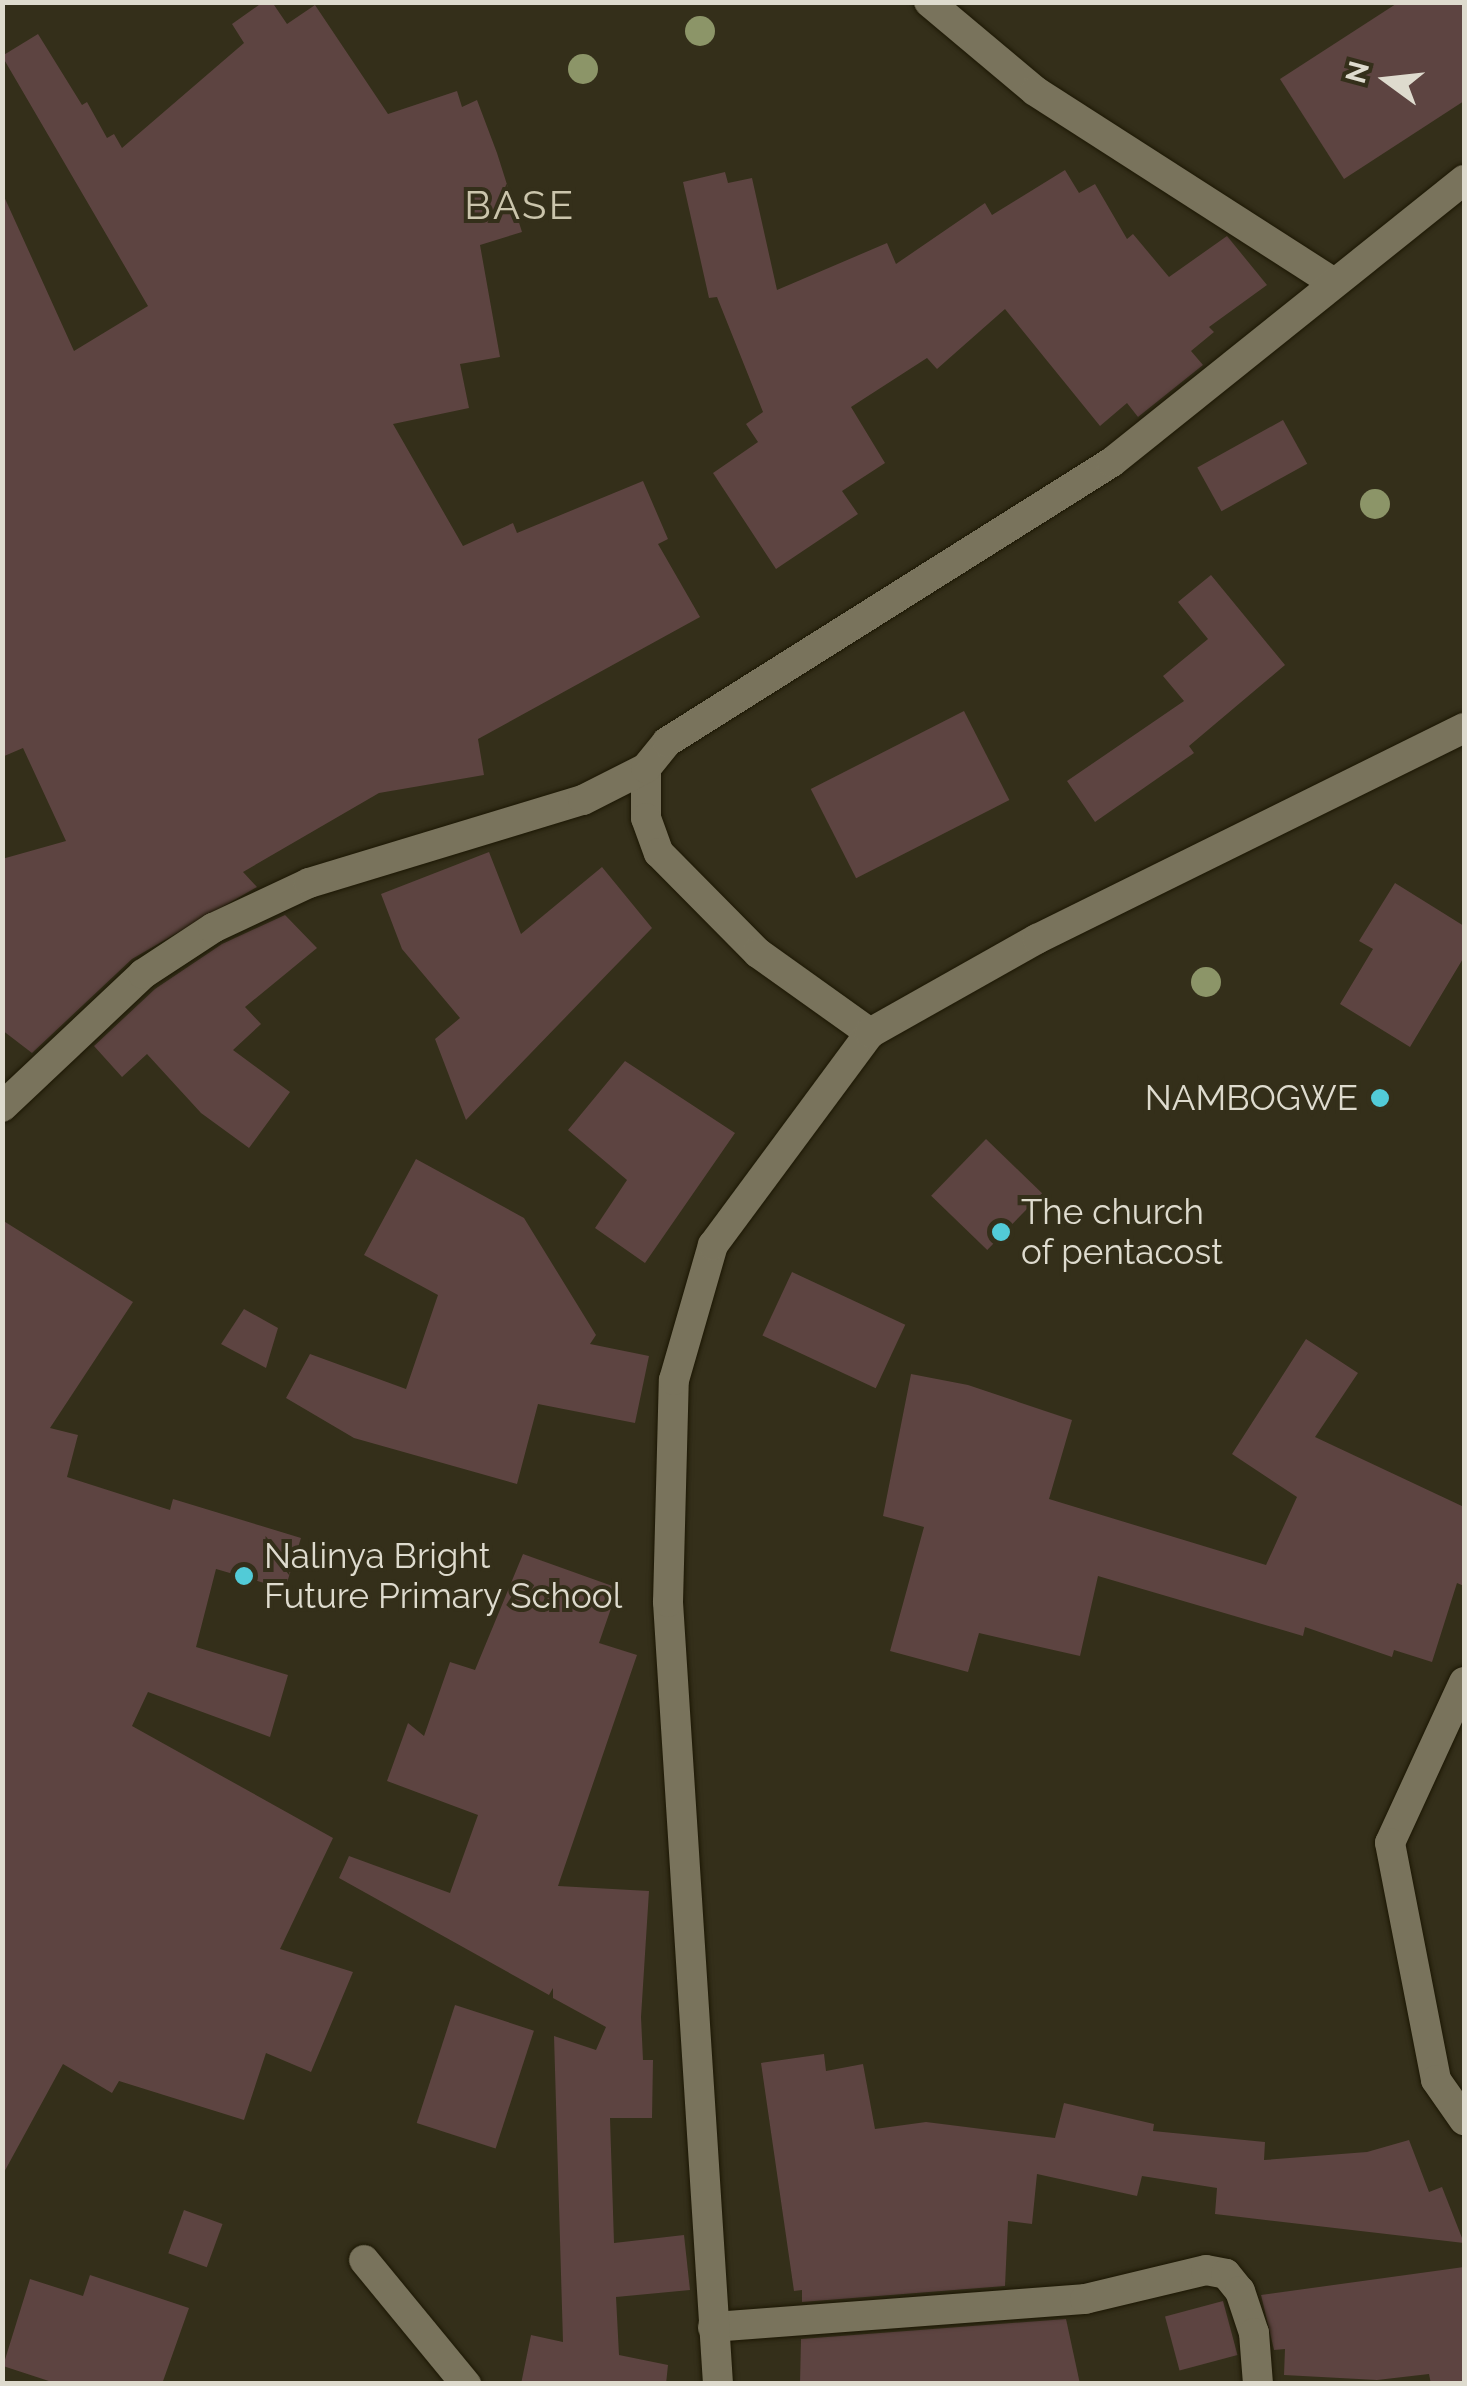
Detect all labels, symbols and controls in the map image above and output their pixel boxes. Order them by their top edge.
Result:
north arrow [1337,30,1437,130]
text: N [1339,58,1376,87]
district label: BASE [464,181,576,229]
place label: NAMBOGWE [1145,1077,1358,1119]
marker: NAMBOGWE [1367,1085,1393,1111]
place label: The church of pentacost [1021,1191,1224,1273]
marker: The church of pentacost [990,1221,1012,1243]
place label: Nalinya Bright Future Primary School [264,1535,623,1617]
marker: Nalinya Bright Future Primary School [233,1565,255,1587]

